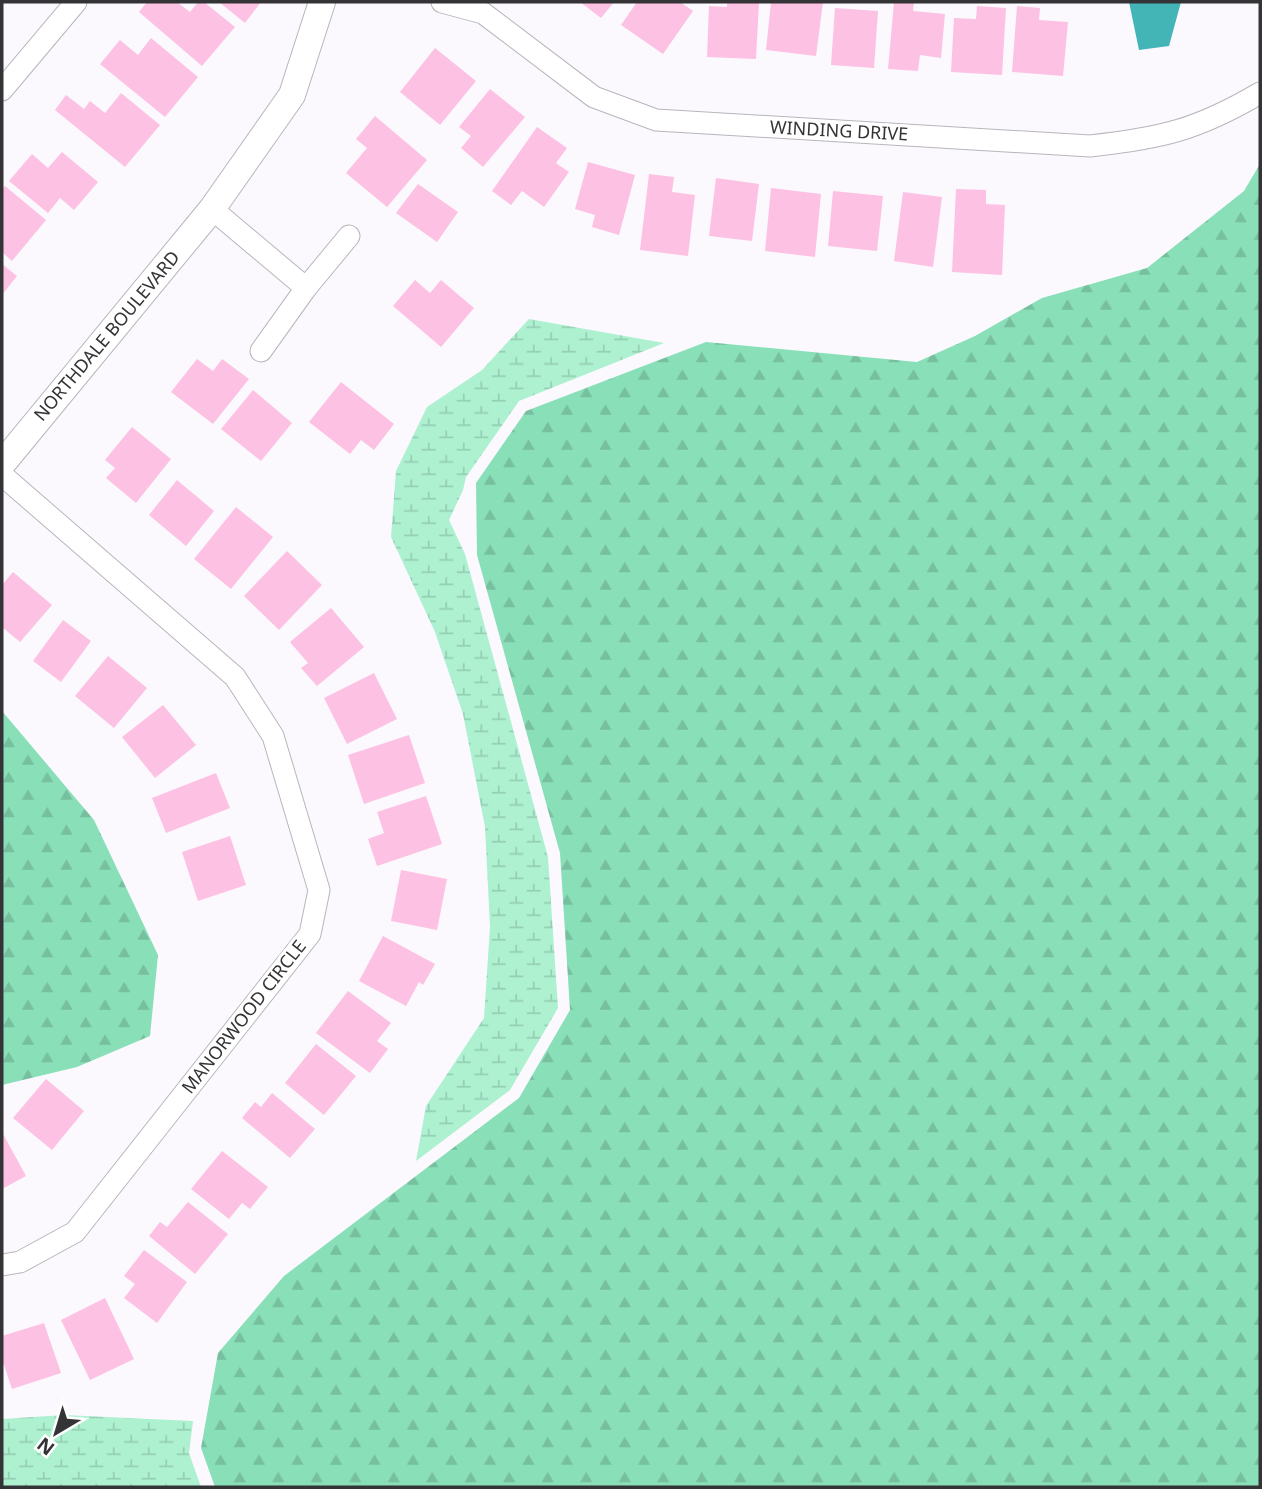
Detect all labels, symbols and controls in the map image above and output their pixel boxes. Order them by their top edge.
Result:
street label: WINDING DRIVE [769,114,909,146]
street label: NORTHDALE BOULEVARD [28,245,185,425]
street label: MANORWOOD CIRCLE [176,935,311,1098]
north arrow [21,1398,91,1468]
text: N [31,1431,60,1461]

